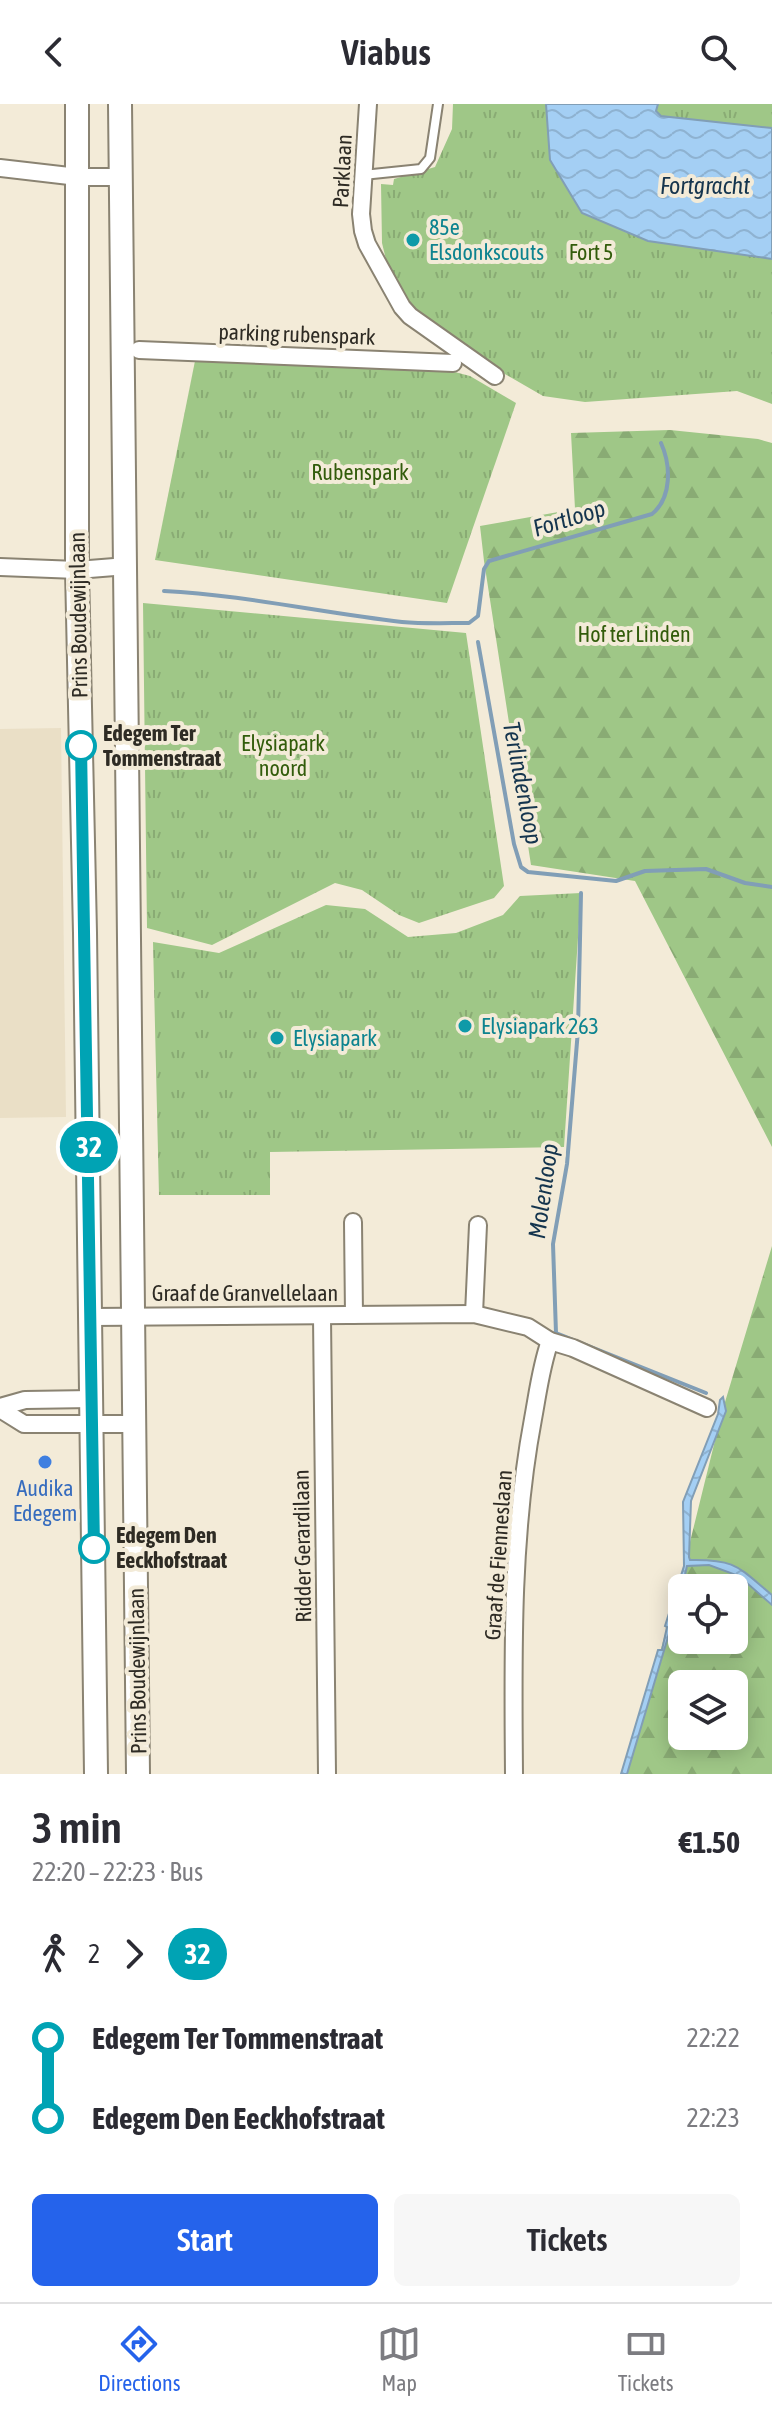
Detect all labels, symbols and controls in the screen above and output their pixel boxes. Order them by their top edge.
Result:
icon: back [32,30,76,74]
icon: search [696,30,740,74]
text: Viabus [341,31,431,73]
street label: Parklaan [327,134,357,208]
water label: Fortgracht [660,172,750,199]
place label: 85e Elsdonkscouts [429,214,544,265]
marker: 85e Elsdonkscouts [404,231,422,249]
park label: Fort 5 [569,239,613,265]
street label: parking rubenspark [218,318,376,350]
park label: Rubenspark [311,459,409,485]
water label: Fortloop [530,494,608,542]
street label: Prins Boudewijnlaan [64,532,92,698]
park label: Hof ter Linden [577,621,691,647]
water label: Terlindenloop [498,719,548,847]
place label: Edegem Ter Tommenstraat [103,720,222,771]
park label: Elysiapark noord [241,730,325,781]
marker: Edegem Ter Tommenstraat [66,731,96,761]
place label: Elysiapark 263 [481,1013,599,1039]
marker: Elysiapark 263 [456,1017,474,1035]
place label: Elysiapark [293,1025,377,1051]
marker: Elysiapark [268,1029,286,1047]
line badge: 32 [53,1121,125,1173]
text: 32 [76,1131,102,1163]
water label: Molenloop [523,1142,563,1240]
street label: Graaf de Granvellelaan [152,1280,338,1306]
marker: Audika Edegem [36,1453,54,1471]
street label: Ridder Gerardilaan [288,1469,316,1623]
street label: Graaf de Fienneslaan [479,1469,517,1641]
place label: Audika Edegem [13,1475,77,1526]
place label: Edegem Den Eeckhofstraat [116,1522,228,1573]
marker: Edegem Den Eeckhofstraat [79,1533,109,1563]
map controls [668,1574,748,1750]
button: locate [668,1574,748,1654]
street label: Prins Boudewijnlaan [123,1588,151,1754]
button: layers [668,1670,748,1750]
text: 3 min [32,1802,122,1852]
text: €1.50 [679,1825,740,1859]
text: 22:20 – 22:23 · Bus [32,1857,203,1887]
icon: walk [32,1932,76,1976]
icon: forward [112,1932,156,1976]
text: 32 [184,1938,211,1970]
text: 2 [88,1939,100,1969]
text: Edegem Ter Tommenstraat [92,2021,383,2055]
text: 22:22 [686,2023,740,2053]
text: Edegem Den Eeckhofstraat [92,2101,385,2135]
text: 22:23 [686,2103,740,2133]
button: Start [32,2194,378,2286]
button: Tickets [394,2194,740,2286]
tab: Directions [98,2322,180,2396]
tab: Map [377,2322,421,2396]
tab: Tickets [618,2322,674,2396]

